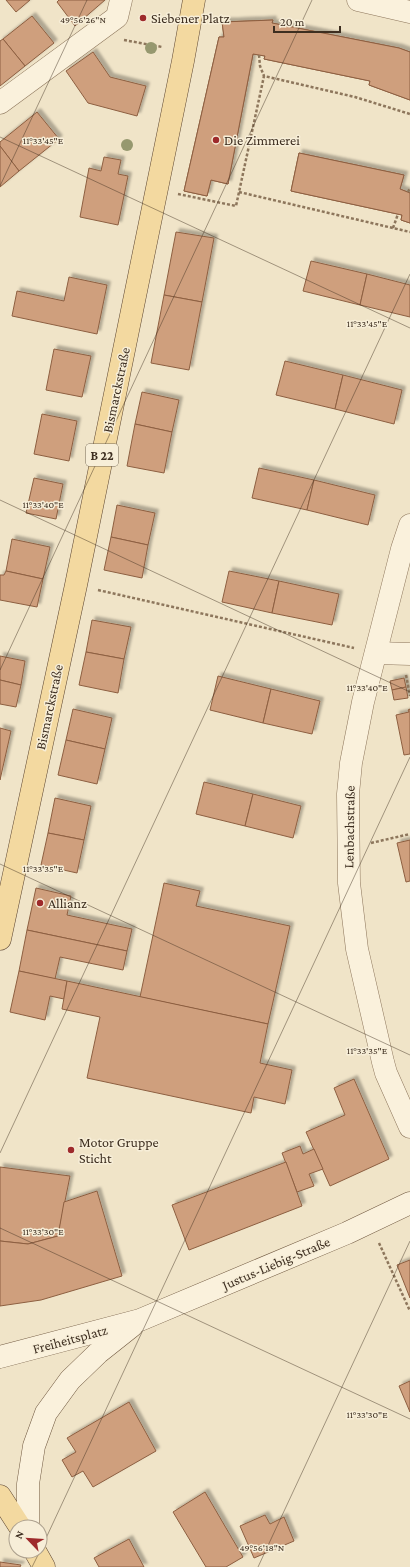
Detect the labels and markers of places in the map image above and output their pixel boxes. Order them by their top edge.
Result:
place label: Siebener Platz [151,10,230,26]
marker: Siebener Platz [138,13,148,23]
place label: Die Zimmerei [224,132,300,148]
marker: Die Zimmerei [211,135,221,145]
place label: Allianz [48,895,87,911]
marker: Allianz [35,898,45,908]
place label: Motor Gruppe Sticht [79,1134,159,1166]
marker: Motor Gruppe Sticht [66,1145,76,1155]

